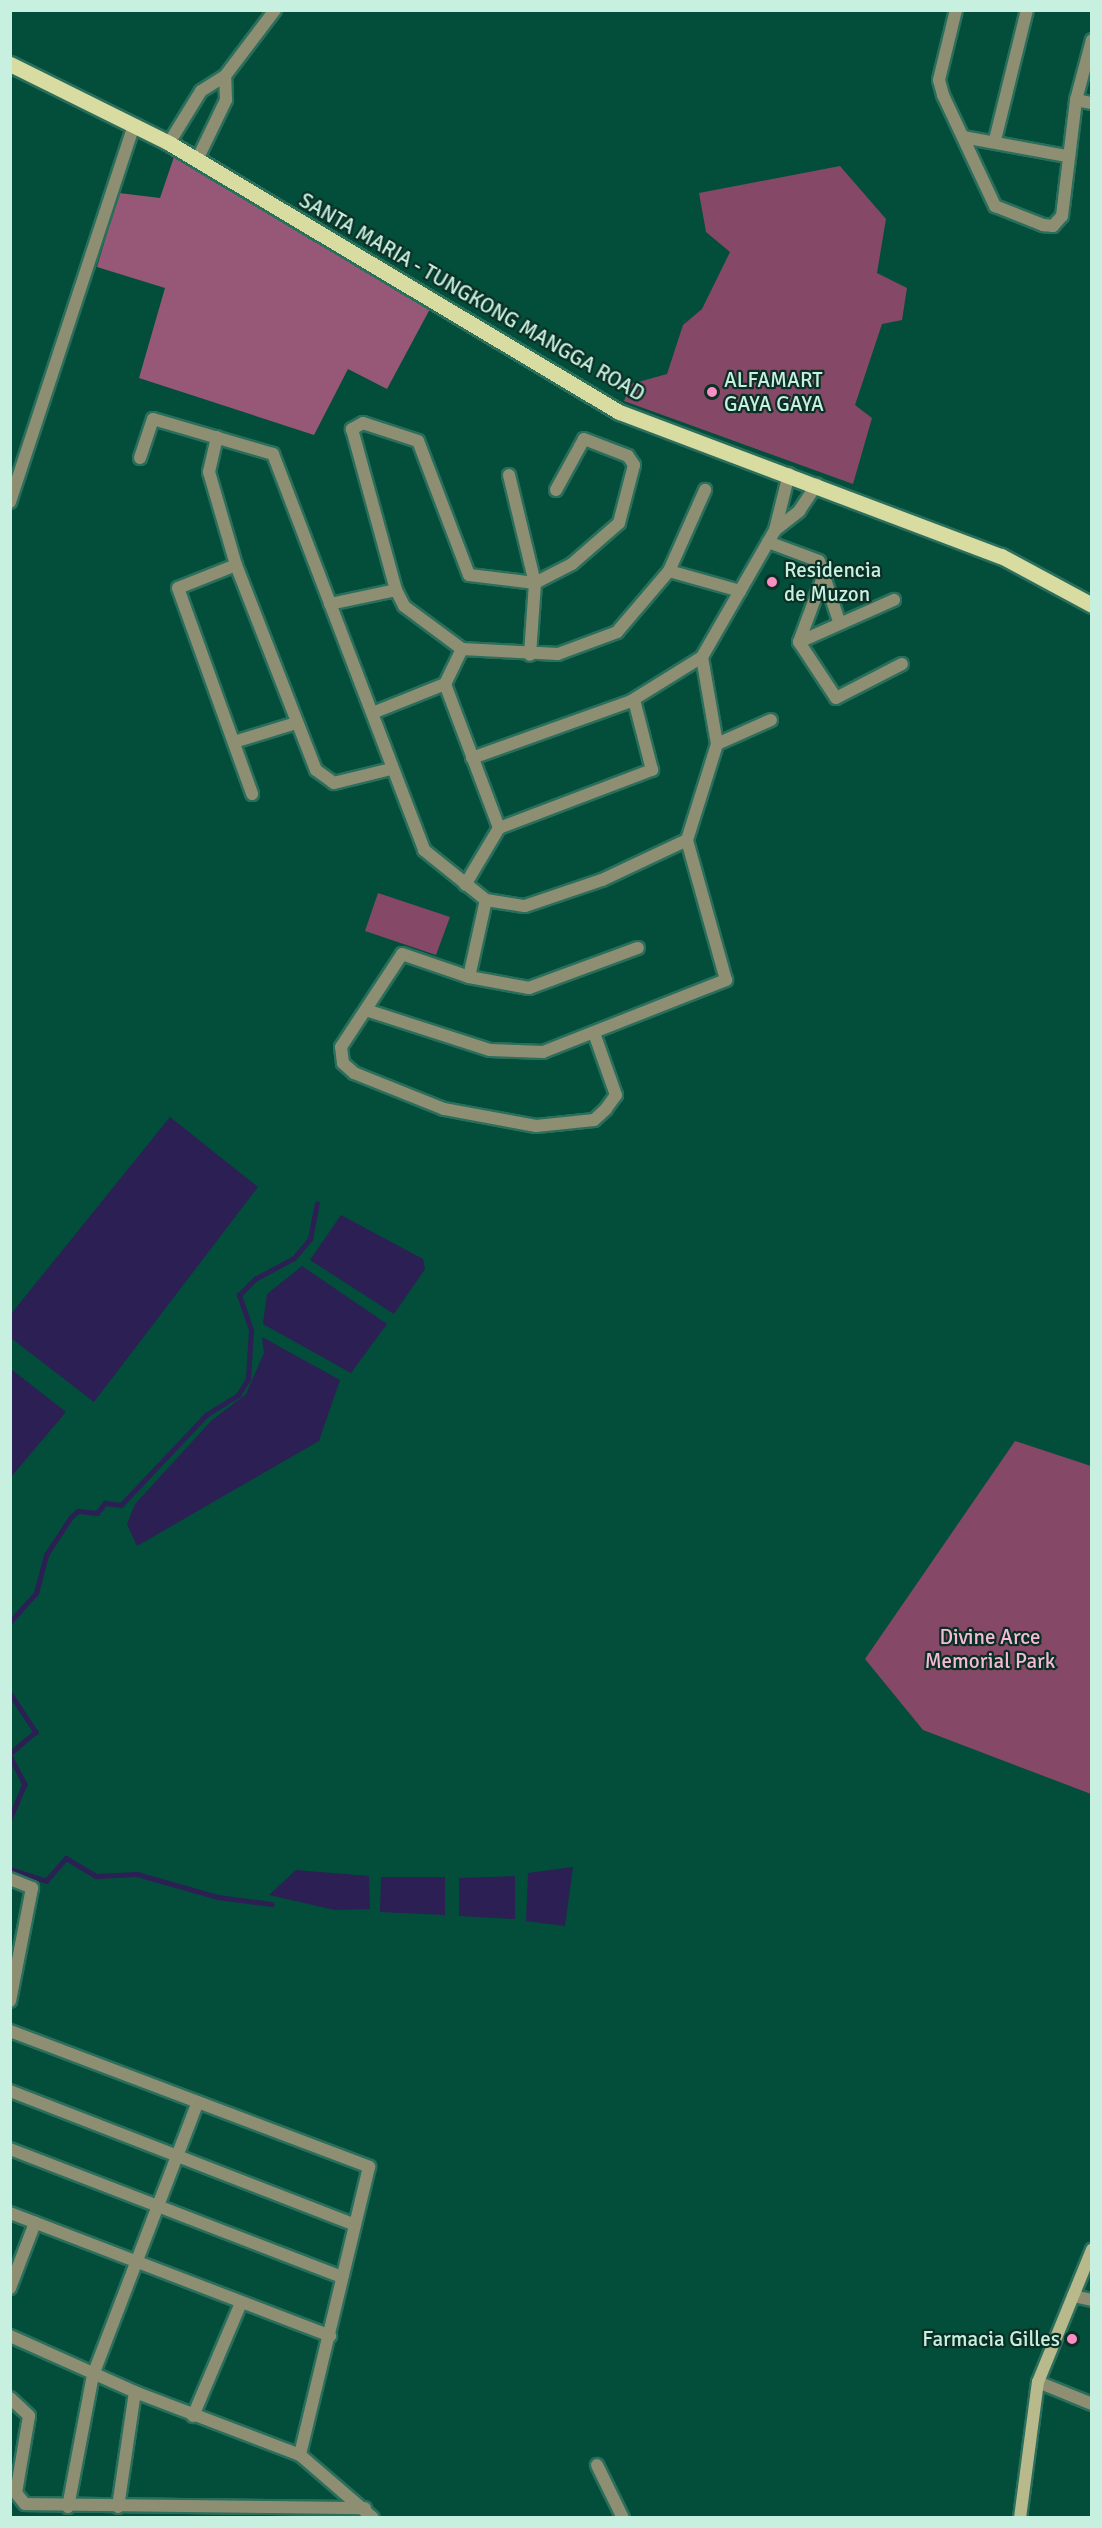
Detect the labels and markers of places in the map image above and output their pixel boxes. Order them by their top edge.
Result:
place label: ALFAMART GAYA GAYA [724,367,824,417]
marker: ALFAMART GAYA GAYA [705,385,719,399]
place label: Residencia de Muzon [784,557,881,607]
marker: Residencia de Muzon [765,575,779,589]
place label: Farmacia Gilles [922,2326,1060,2352]
marker: Farmacia Gilles [1065,2332,1079,2346]

